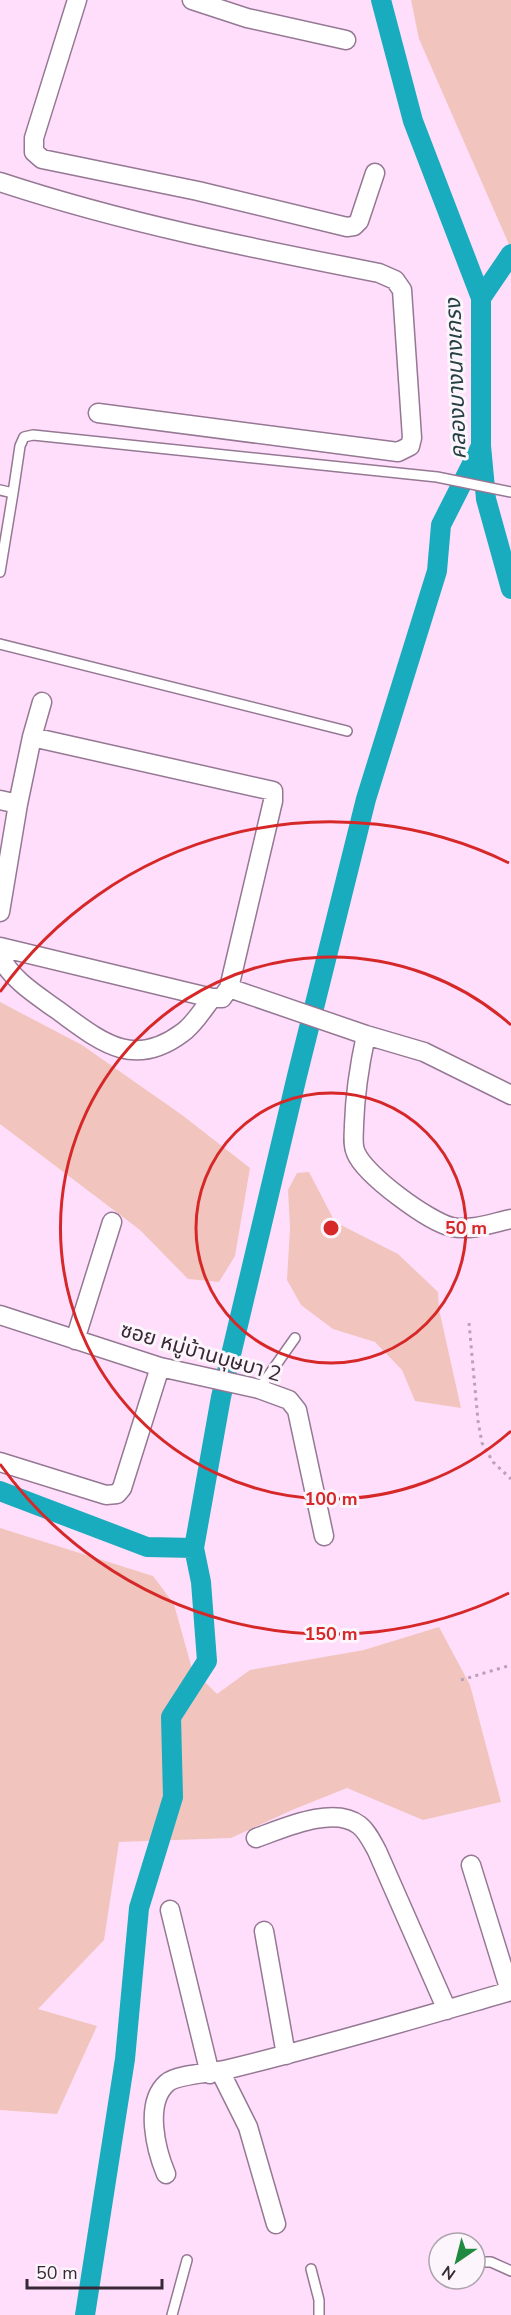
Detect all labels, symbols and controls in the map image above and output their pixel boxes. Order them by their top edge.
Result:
water label: คลองบางนางเกรง [438,297,474,460]
text: 50 m [445,1216,487,1240]
centre of rings [321,1218,341,1238]
street label: ซอย หมู่บ้านบุษบา 2 [117,1316,285,1388]
text: 100 m [304,1487,358,1511]
text: 150 m [304,1622,358,1646]
north arrow [427,2231,487,2291]
scale bar [27,2252,162,2290]
text: N [438,2260,460,2285]
text: 50 m [36,2261,78,2285]

